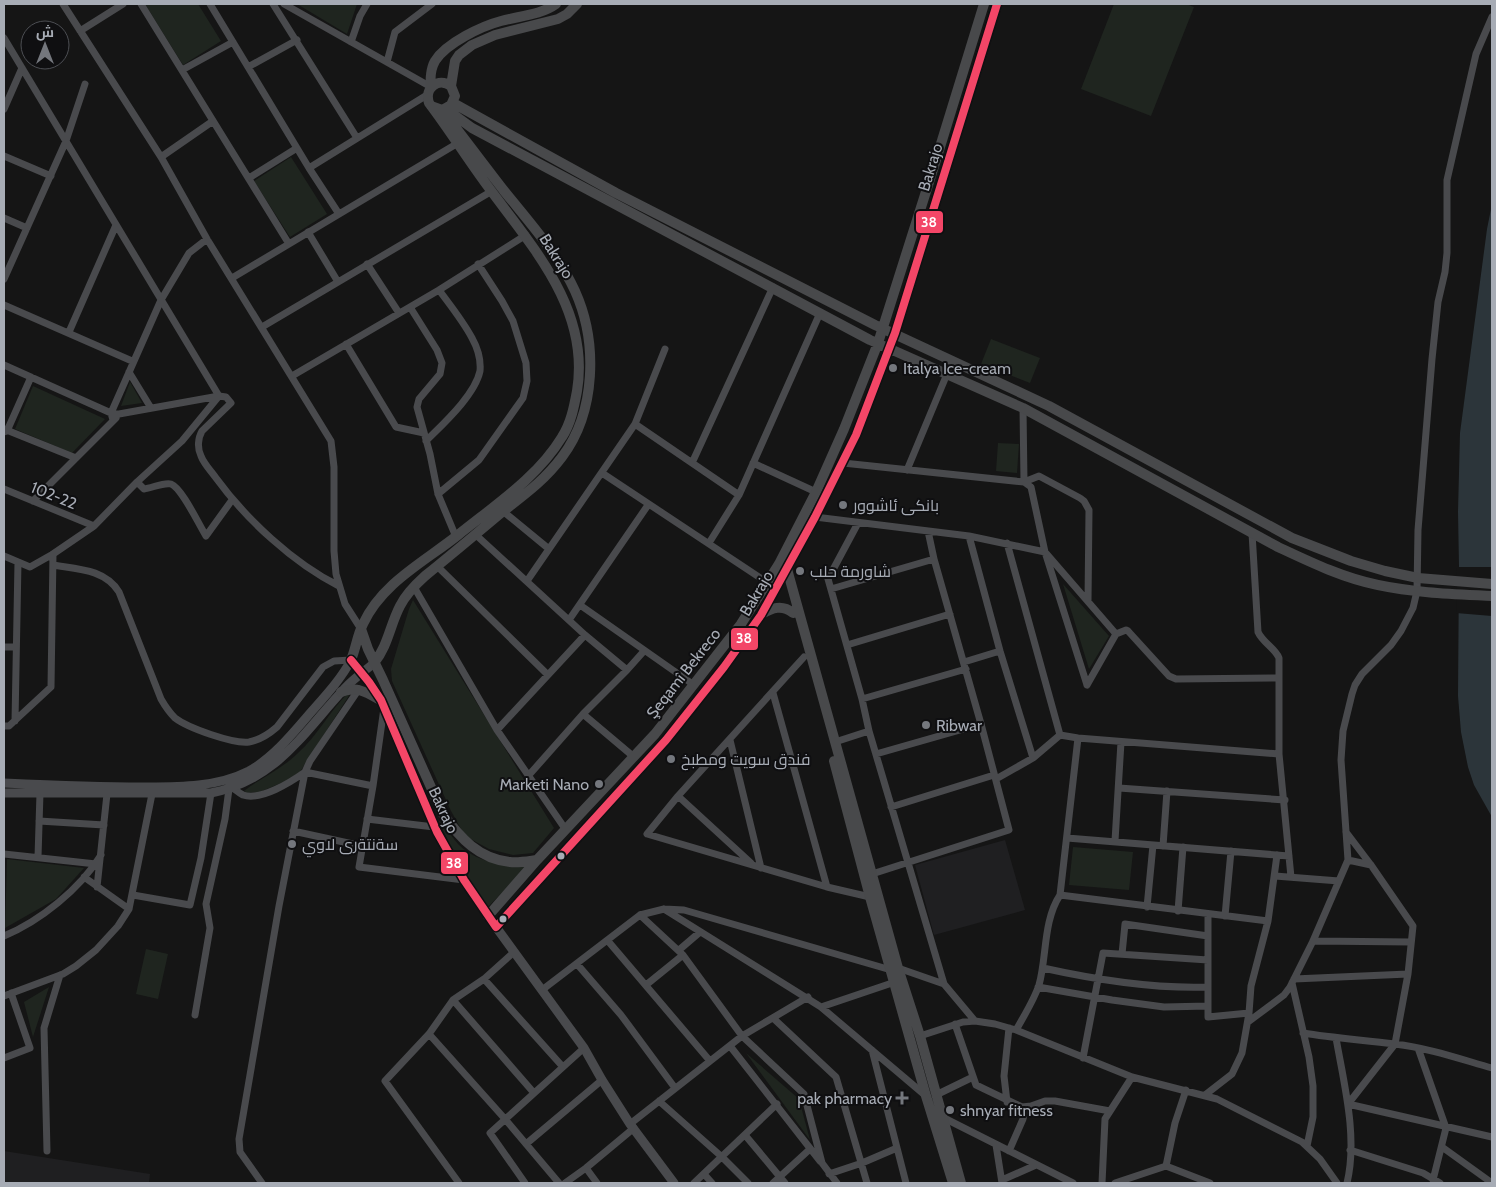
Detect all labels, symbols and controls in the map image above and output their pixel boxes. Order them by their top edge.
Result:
north arrow [20,20,70,70]
text: ش [36,23,54,41]
street label: Bakrajo [914,141,947,193]
line badge: 38 [915,210,944,234]
text: 38 [921,213,937,231]
street label: Bakrajo [535,230,578,282]
place label: Italya Ice-cream [903,359,1011,378]
marker: Italya Ice-cream [887,362,899,374]
street label: 102-22 [28,478,80,513]
place label: بانکی ئاشوور [852,496,939,516]
marker: بانکی ئاشوور [837,499,849,511]
place label: شاورمة حلب [810,562,891,581]
marker: شاورمة حلب [794,565,806,577]
street label: Bakrajo [736,567,777,619]
street label: Şeqamî Bekreco [642,624,725,722]
line badge: 38 [730,627,759,651]
text: 38 [736,629,752,647]
place label: Ribwar [936,716,983,735]
marker: Ribwar [920,719,932,731]
place label: فندق سويت ومطبخ [681,750,811,771]
marker: فندق سويت ومطبخ [665,753,677,765]
place label: Marketi Nano [499,775,589,794]
marker: Marketi Nano [593,778,605,790]
street label: Bakrajo [425,784,463,837]
place label: سةنتةرى لاوي [302,835,398,858]
marker: سةنتةرى لاوي [286,838,298,850]
line badge: 38 [440,851,469,875]
unlabelled marker [556,851,566,861]
text: 38 [446,854,462,872]
unlabelled marker [498,914,508,924]
place label: pak pharmacy [797,1089,892,1108]
marker: pak pharmacy [896,1092,908,1104]
place label: shnyar fitness [960,1101,1053,1120]
marker: shnyar fitness [944,1104,956,1116]

